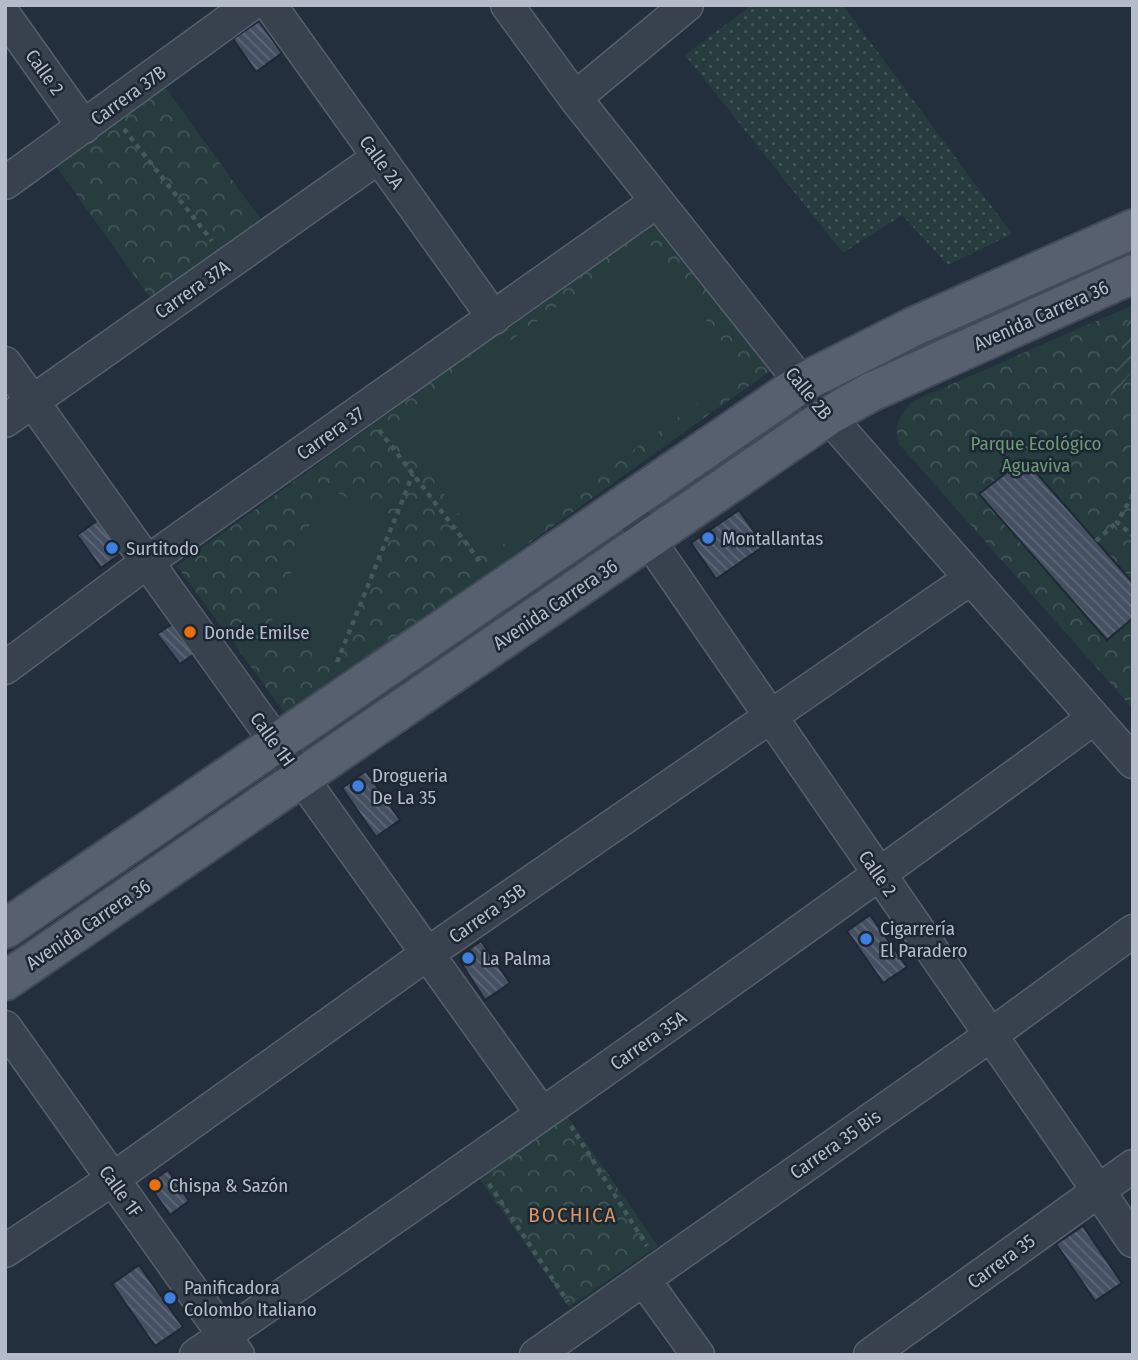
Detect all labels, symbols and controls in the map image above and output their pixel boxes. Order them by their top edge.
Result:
street label: Calle 2 [20,45,69,100]
street label: Carrera 37B [86,60,170,130]
street label: Calle 2A [354,131,409,194]
street label: Carrera 37A [150,255,234,324]
street label: Avenida Carrera 36 [970,275,1112,355]
street label: Calle 2B [780,362,837,424]
street label: Carrera 37 [292,402,369,465]
park label: Parque Ecológico Aguaviva [970,432,1102,477]
place label: Montallantas [722,527,823,550]
marker: Montallantas [700,530,716,546]
place label: Surtitodo [126,537,199,560]
marker: Surtitodo [104,540,120,556]
street label: Avenida Carrera 36 [489,554,622,655]
place label: Donde Emilse [204,621,310,644]
marker: Donde Emilse [182,624,198,640]
street label: Calle 1H [245,708,300,771]
place label: Drogueria De La 35 [372,764,448,809]
marker: Drogueria De La 35 [350,778,366,794]
street label: Calle 2 [854,846,902,901]
street label: Avenida Carrera 36 [22,874,155,975]
street label: Carrera 35B [444,879,530,948]
place label: Cigarrería El Paradero [880,917,968,962]
marker: Cigarrería El Paradero [858,931,874,947]
place label: La Palma [482,947,551,970]
marker: La Palma [460,950,476,966]
street label: Carrera 35A [606,1006,691,1075]
street label: Carrera 35 Bis [785,1105,885,1184]
street label: Calle 1F [94,1161,147,1222]
place label: Chispa & Sazón [169,1174,288,1197]
marker: Chispa & Sazón [147,1177,163,1193]
district label: BOCHICA [528,1202,618,1228]
street label: Carrera 35 [963,1229,1040,1294]
place label: Panificadora Colombo Italiano [184,1276,317,1321]
marker: Panificadora Colombo Italiano [162,1290,178,1306]

